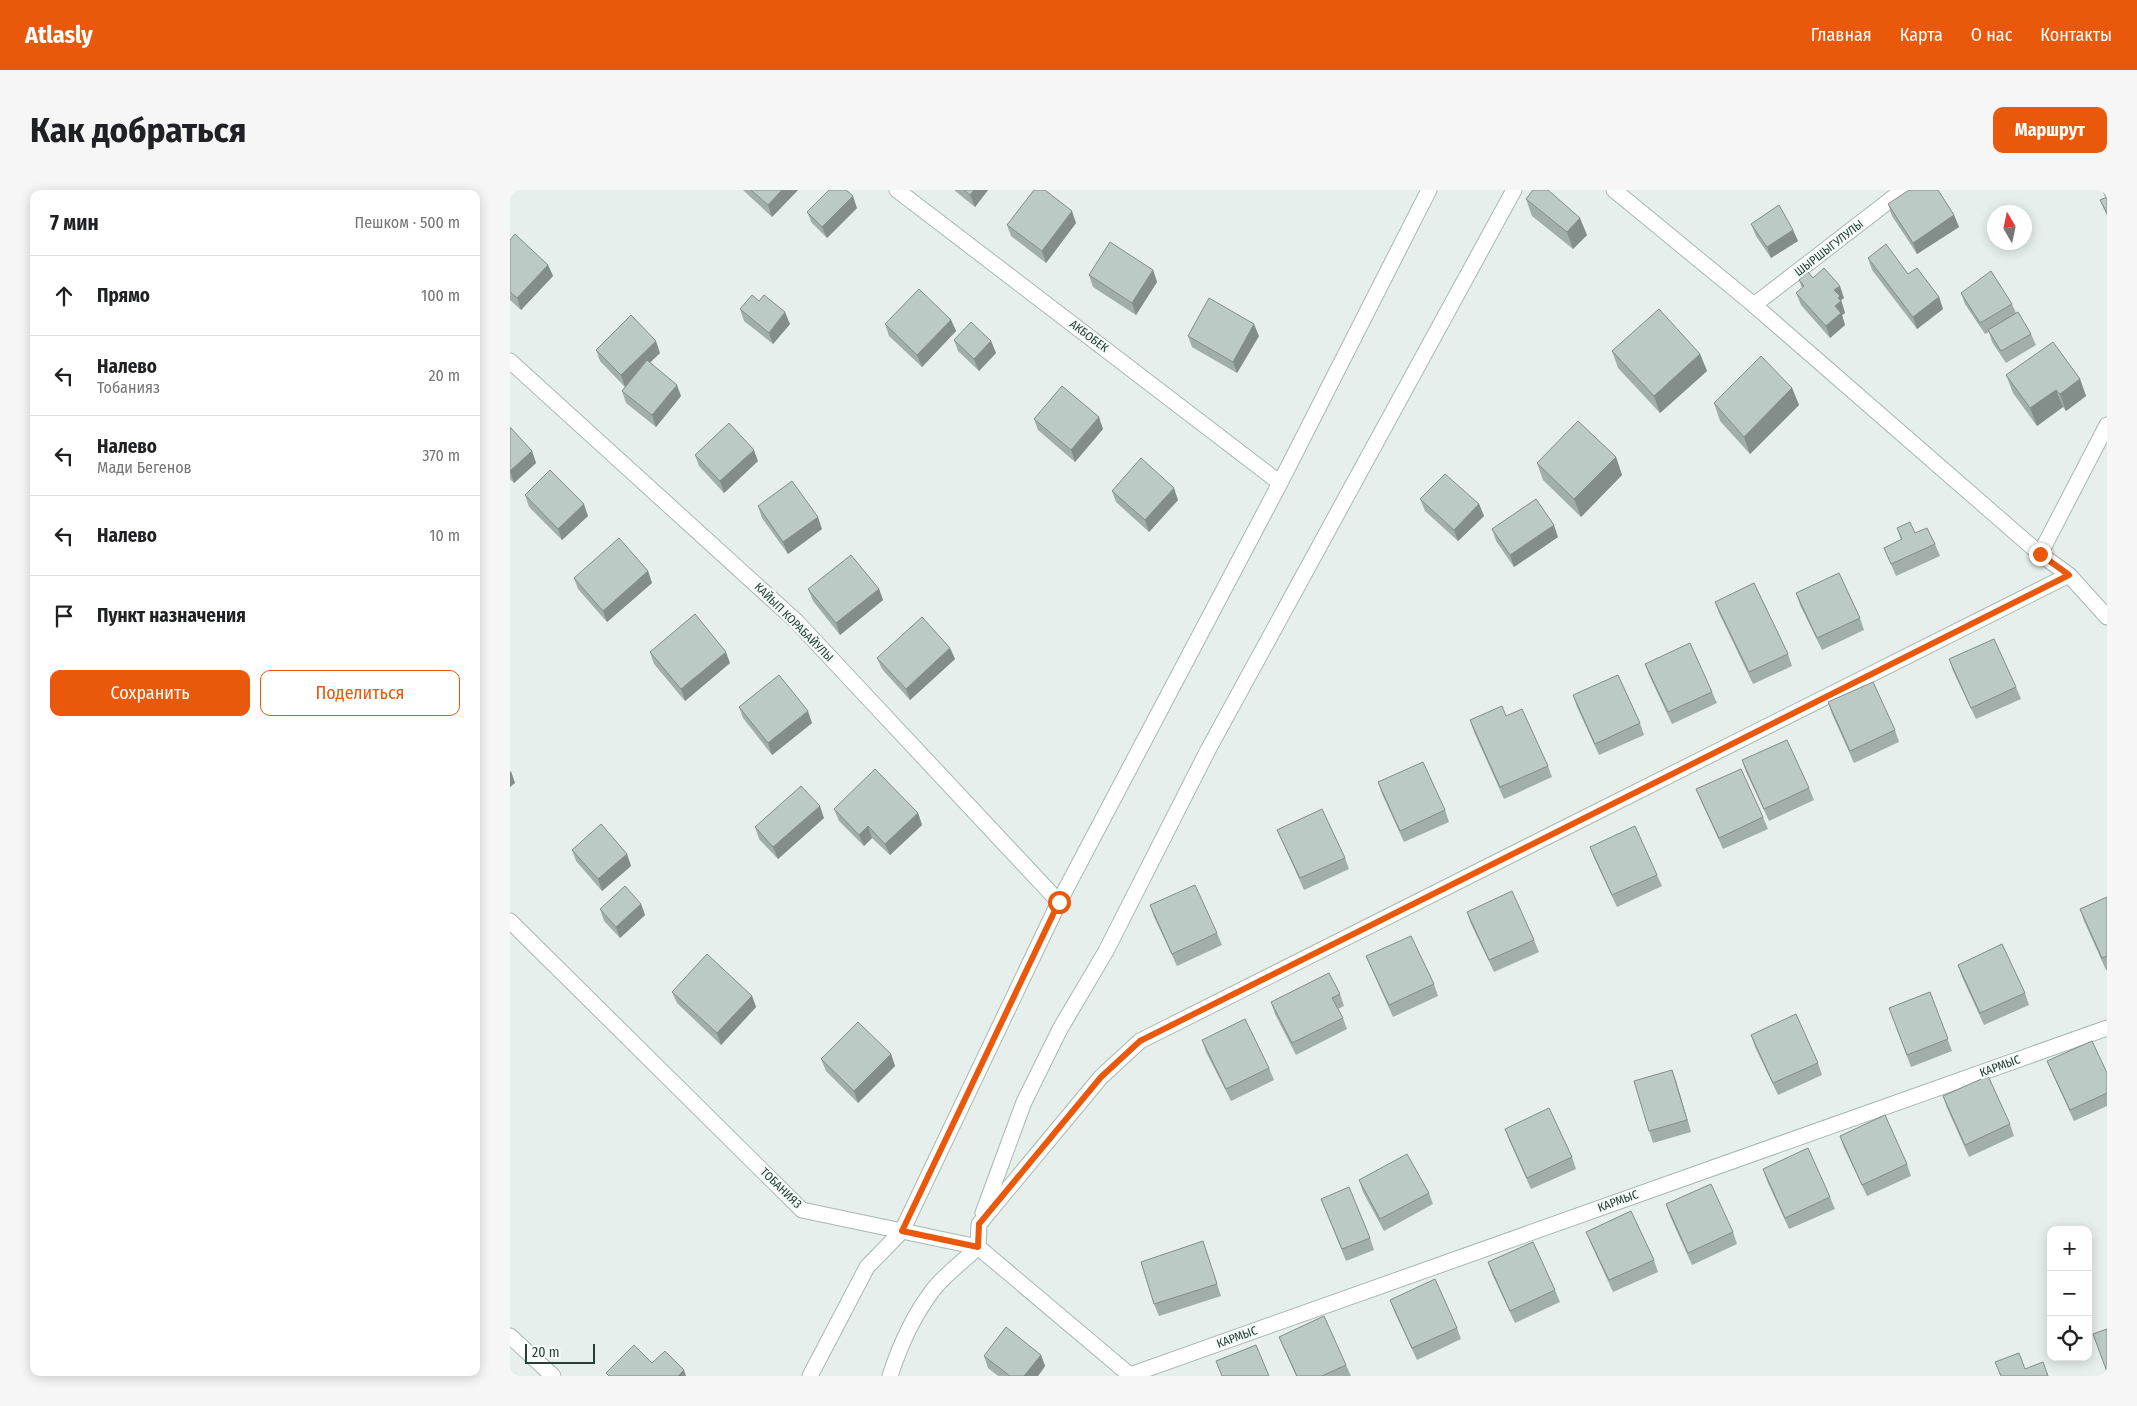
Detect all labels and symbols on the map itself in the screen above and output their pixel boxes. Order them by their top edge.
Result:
north arrow [1987,205,2032,250]
street label: ШЫРШЫГУЛУЛЫ [1792,217,1866,279]
street label: АКБОБЕК [1067,317,1112,355]
route end [2029,543,2052,566]
street label: КАЙЫП КОРАБАЙУЛЫ [752,579,837,664]
route start [1048,891,1071,914]
street label: КАРМЫС [1978,1052,2022,1080]
street label: ТОБАНИЯЗ [757,1165,805,1211]
street label: КАРМЫС [1596,1187,1640,1215]
street label: КАРМЫС [1215,1323,1259,1351]
scale bar [525,1341,595,1364]

